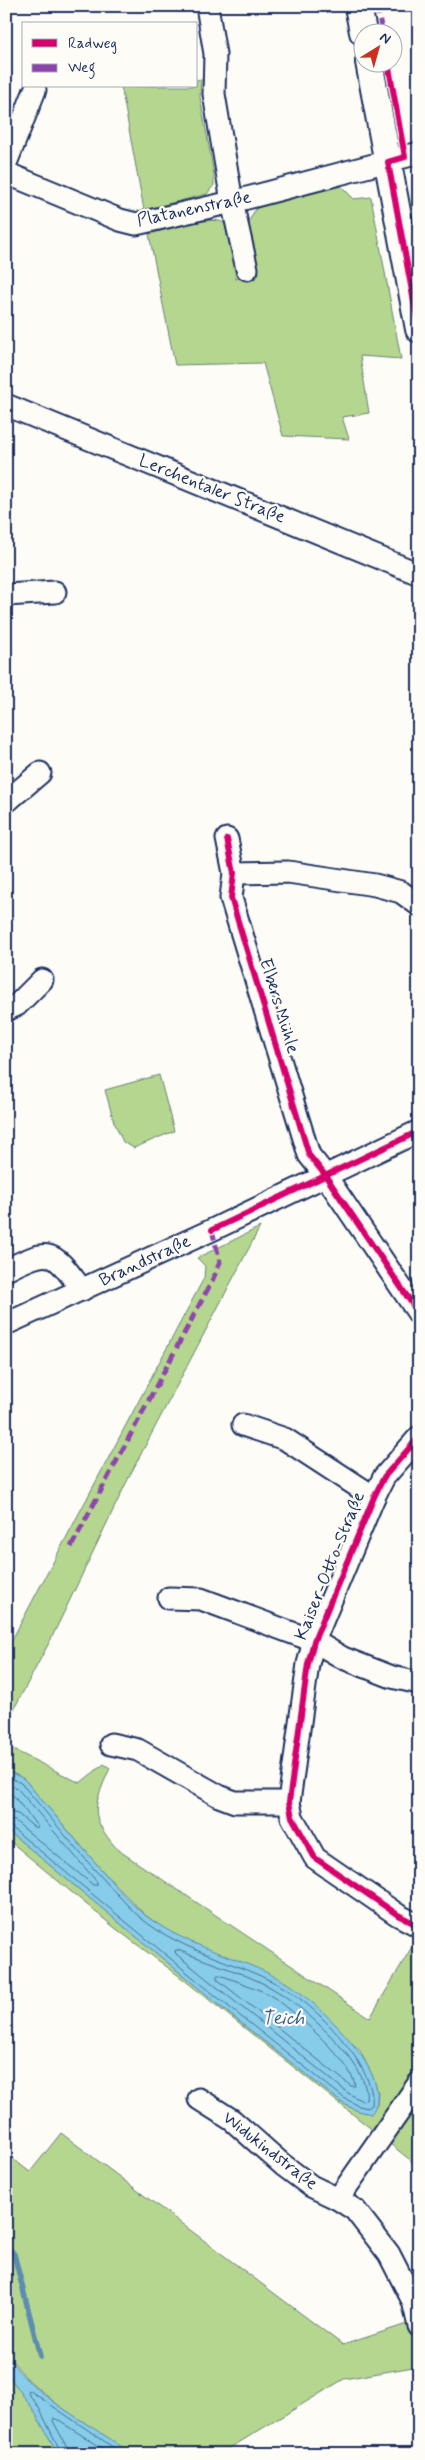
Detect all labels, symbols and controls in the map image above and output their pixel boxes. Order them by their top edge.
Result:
legend [22,22,198,88]
north arrow [352,22,402,72]
text: N [376,28,394,48]
text: Radweg [68,34,117,54]
text: Weg [68,58,95,79]
street label: Platanenstraße [135,185,253,233]
street label: Lerchentaler Straße [135,449,289,529]
street label: Elbers Mühle [253,956,305,1057]
street label: Brandstraße [95,1229,195,1293]
street label: Kaiser-Otto-Straße [289,1488,371,1644]
water label: Teich [262,2006,305,2031]
street label: Widukindstraße [217,2106,323,2196]

